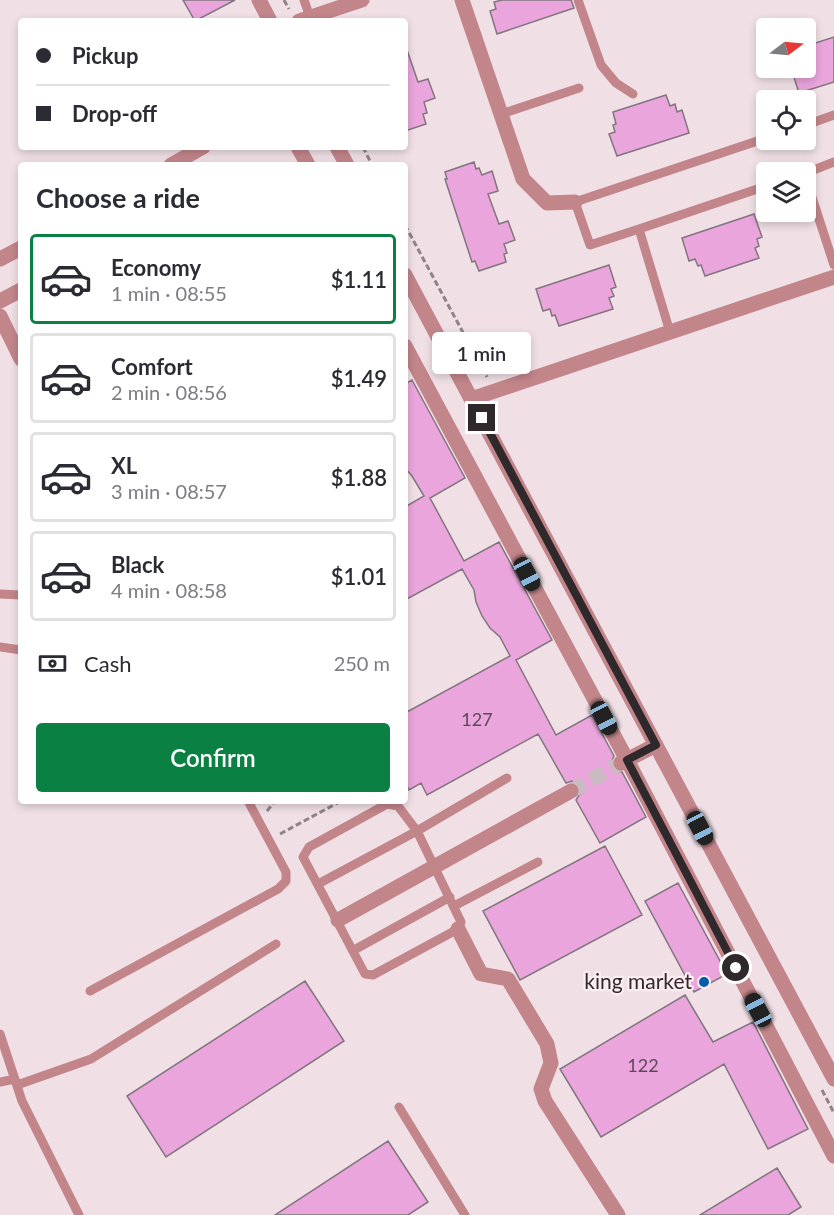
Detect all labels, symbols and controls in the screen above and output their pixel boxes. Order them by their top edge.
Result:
north arrow [756,18,816,78]
map controls [756,18,816,222]
text: Pickup [72,42,138,69]
button: locate [756,90,816,150]
text: Drop-off [72,100,157,127]
button: layers [756,162,816,222]
text: Choose a ride [36,181,200,214]
icon: car [39,252,93,306]
text: Economy [111,254,201,281]
text: $1.11 [331,266,387,293]
text: 1 min · 08:55 [111,281,227,305]
callout: 1 min [432,331,532,373]
text: 1 min [457,341,506,365]
icon: car [39,351,93,405]
text: Comfort [111,353,193,380]
text: $1.49 [331,365,387,392]
text: 2 min · 08:56 [111,380,227,404]
route end [468,404,495,431]
icon: car [39,450,93,504]
text: XL [111,452,137,479]
text: $1.88 [331,464,387,491]
text: 3 min · 08:57 [111,479,227,503]
icon: car [39,549,93,603]
text: Black [111,551,164,578]
car [511,554,543,594]
text: $1.01 [331,563,387,590]
text: 4 min · 08:58 [111,578,227,602]
icon: cash [36,647,69,680]
text: Cash [84,650,131,677]
text: 250 m [334,651,390,675]
car [588,698,620,738]
house number: 127 [461,708,493,730]
button: Confirm [36,723,390,792]
car [684,808,716,848]
route start [722,954,749,981]
place label: king market [584,968,692,993]
marker: king market [697,975,711,989]
car [742,990,774,1030]
house number: 122 [627,1054,659,1076]

